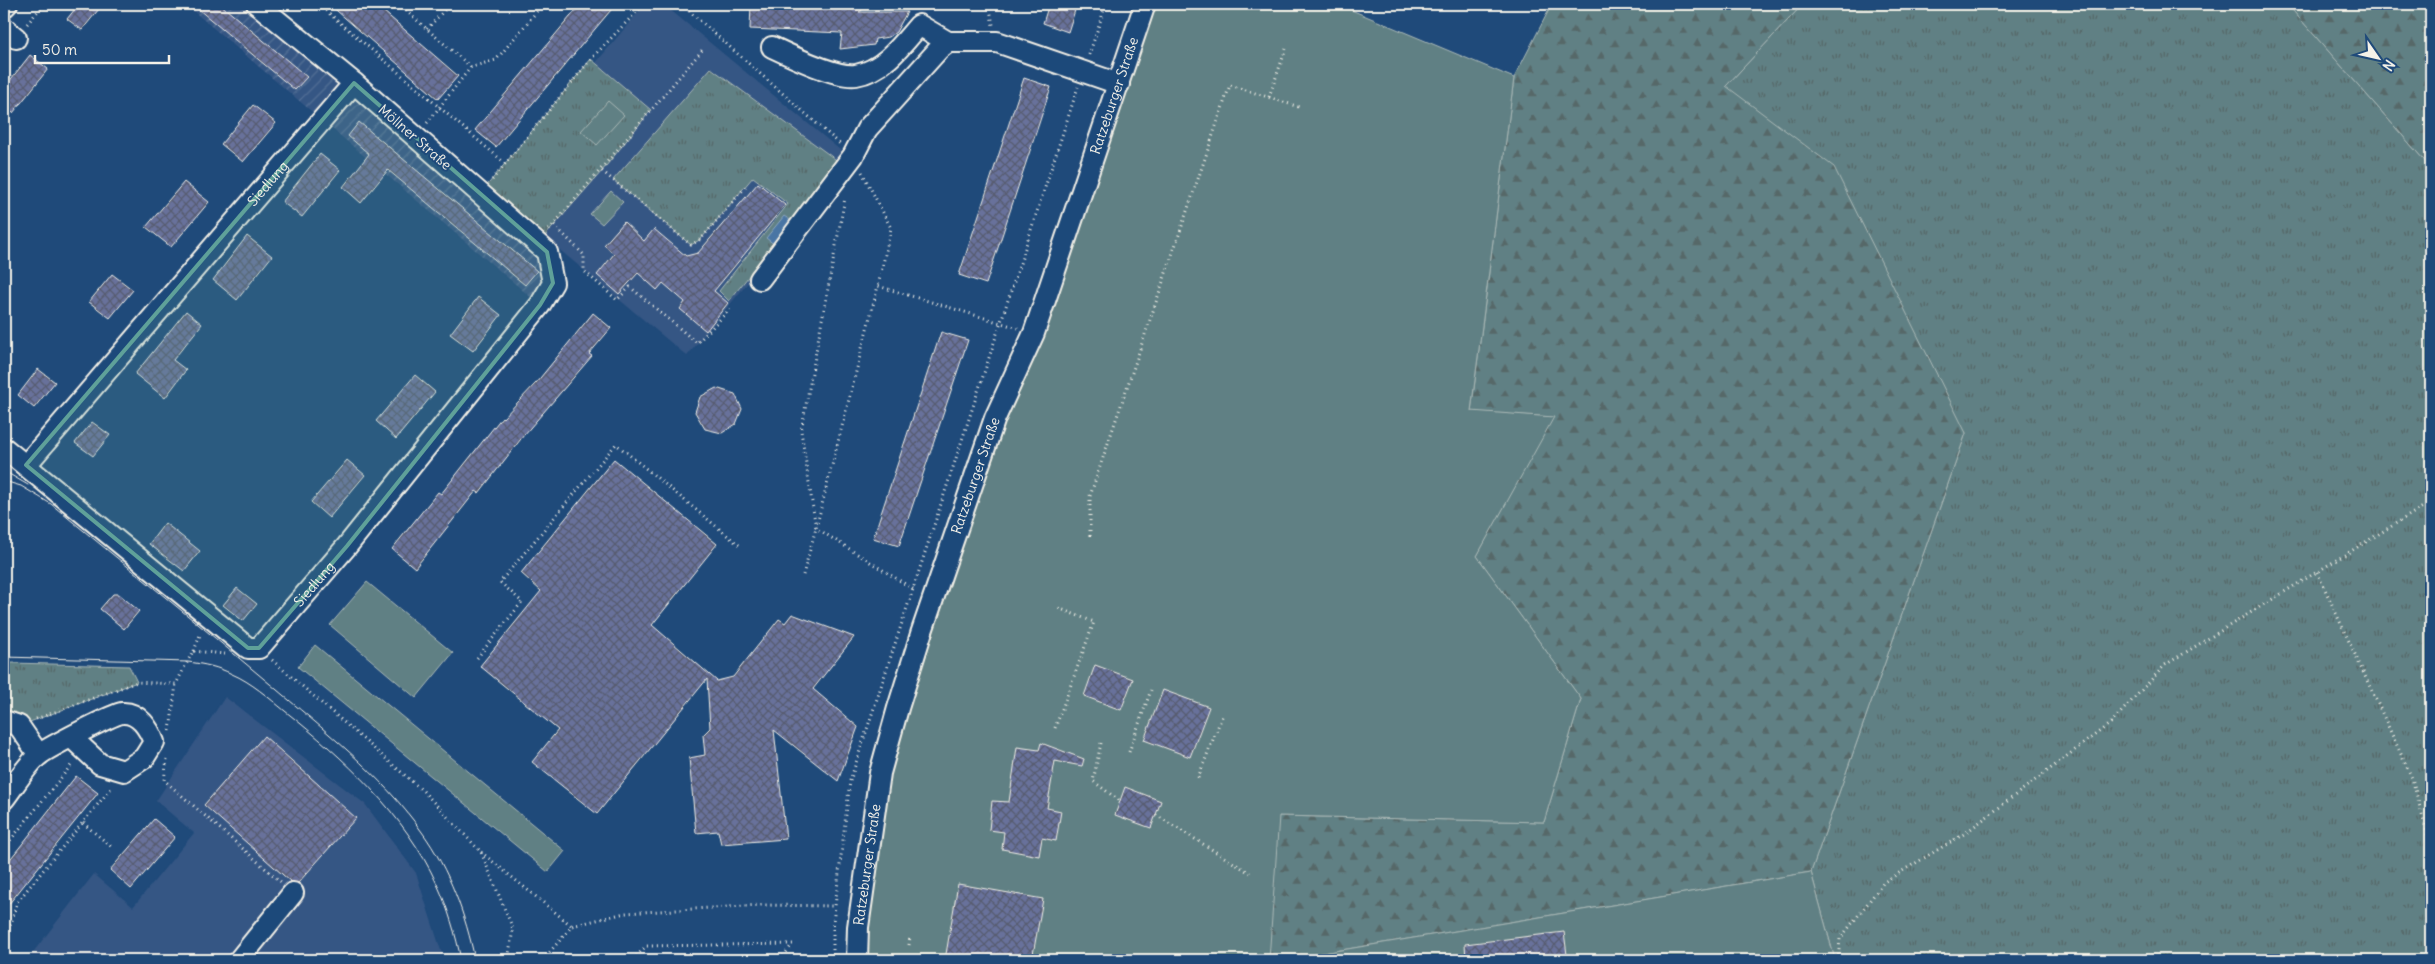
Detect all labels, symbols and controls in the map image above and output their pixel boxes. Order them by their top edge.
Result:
scale bar [35,32,169,64]
north arrow [2352,32,2402,82]
street label: Ratzeburger Straße [1086,35,1142,156]
text: 50 m [42,40,77,59]
text: N [2379,56,2399,74]
street label: Möllner Straße [375,100,455,174]
street label: Siedlung [243,157,292,210]
street label: Ratzeburger Straße [947,415,1004,536]
street label: Siedlung [290,558,339,610]
street label: Ratzeburger Straße [849,803,884,927]

